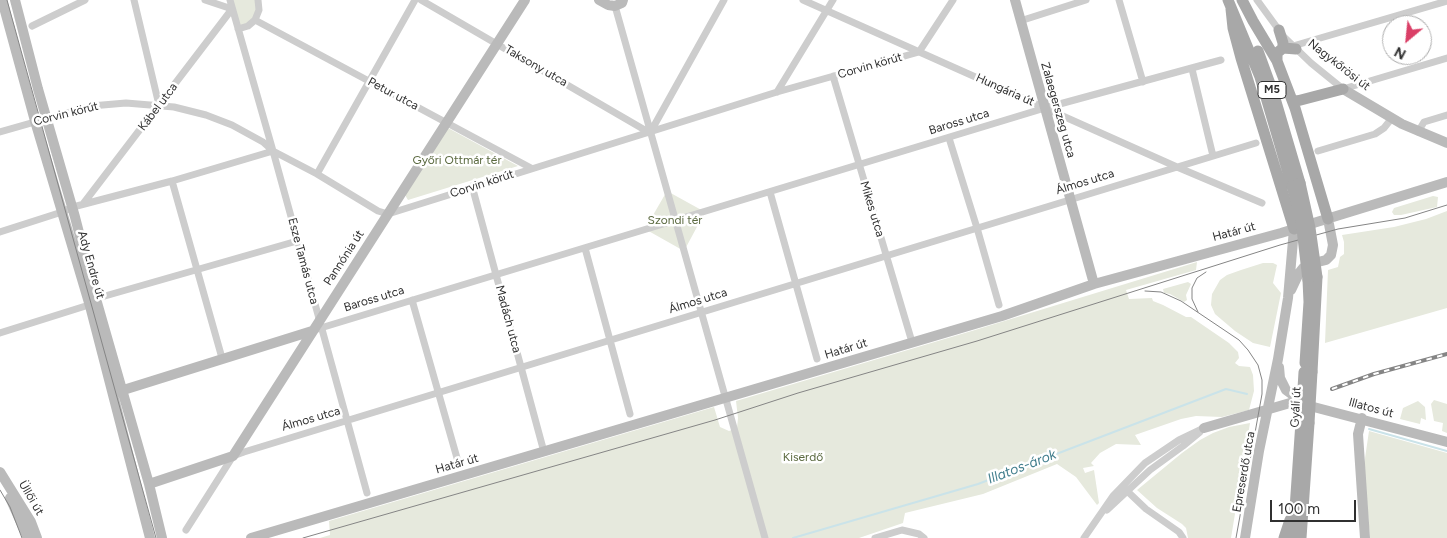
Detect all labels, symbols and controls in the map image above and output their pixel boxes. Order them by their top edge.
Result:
north arrow [1382,15,1432,65]
street label: Nagykőrösi út [1305,36,1373,94]
street label: Taksony utca [502,42,570,90]
text: N [1391,43,1409,63]
street label: Corvin körút [836,50,904,82]
street label: Zalaegerszeg utca [1037,61,1079,159]
street label: Hungária út [973,71,1037,109]
street label: Petur utca [365,75,421,113]
street label: Kábel utca [135,80,181,134]
road number: M5 [1258,82,1286,98]
street label: Corvin körút [32,99,100,129]
street label: Baross utca [927,106,991,138]
park label: Győri Ottmár tér [413,153,501,167]
street label: Álmos utca [1054,166,1116,198]
street label: Corvin körút [448,167,516,201]
street label: Mikes utca [857,179,887,239]
park label: Szondi tér [648,213,702,227]
street label: Esze Tamás utca [285,216,321,306]
street label: Határ út [1211,219,1257,245]
street label: Pannónia út [321,228,367,288]
street label: Ady Endre út [74,229,108,301]
street label: Baross utca [342,283,406,315]
street label: Madách utca [492,284,524,354]
street label: Álmos utca [667,285,729,317]
street label: Határ út [823,336,869,362]
street label: Gyáli út [1288,386,1304,428]
street label: Illatos út [1347,395,1395,421]
street label: Álmos utca [280,404,342,434]
street label: Epreserdő utca [1230,430,1258,514]
water label: Illatos-árok [985,446,1059,488]
park label: Kiserdő [783,450,823,464]
street label: Határ út [434,451,480,477]
street label: Üllői út [15,478,47,518]
scale bar [1272,490,1358,522]
text: 100 m [1278,500,1320,518]

